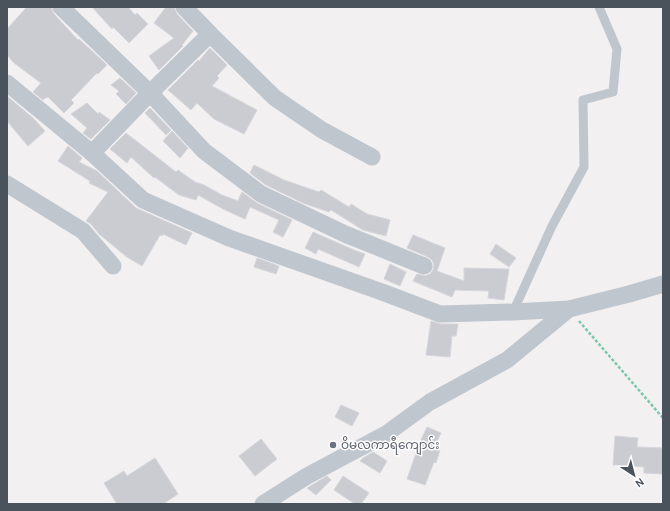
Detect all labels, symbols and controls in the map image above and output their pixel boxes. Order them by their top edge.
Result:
place label: ဝိမလကာရီကျောင်း [341,436,439,455]
marker: ဝိမလကာရီကျောင်း [328,440,338,450]
north arrow [614,455,654,495]
text: N [633,475,647,490]

